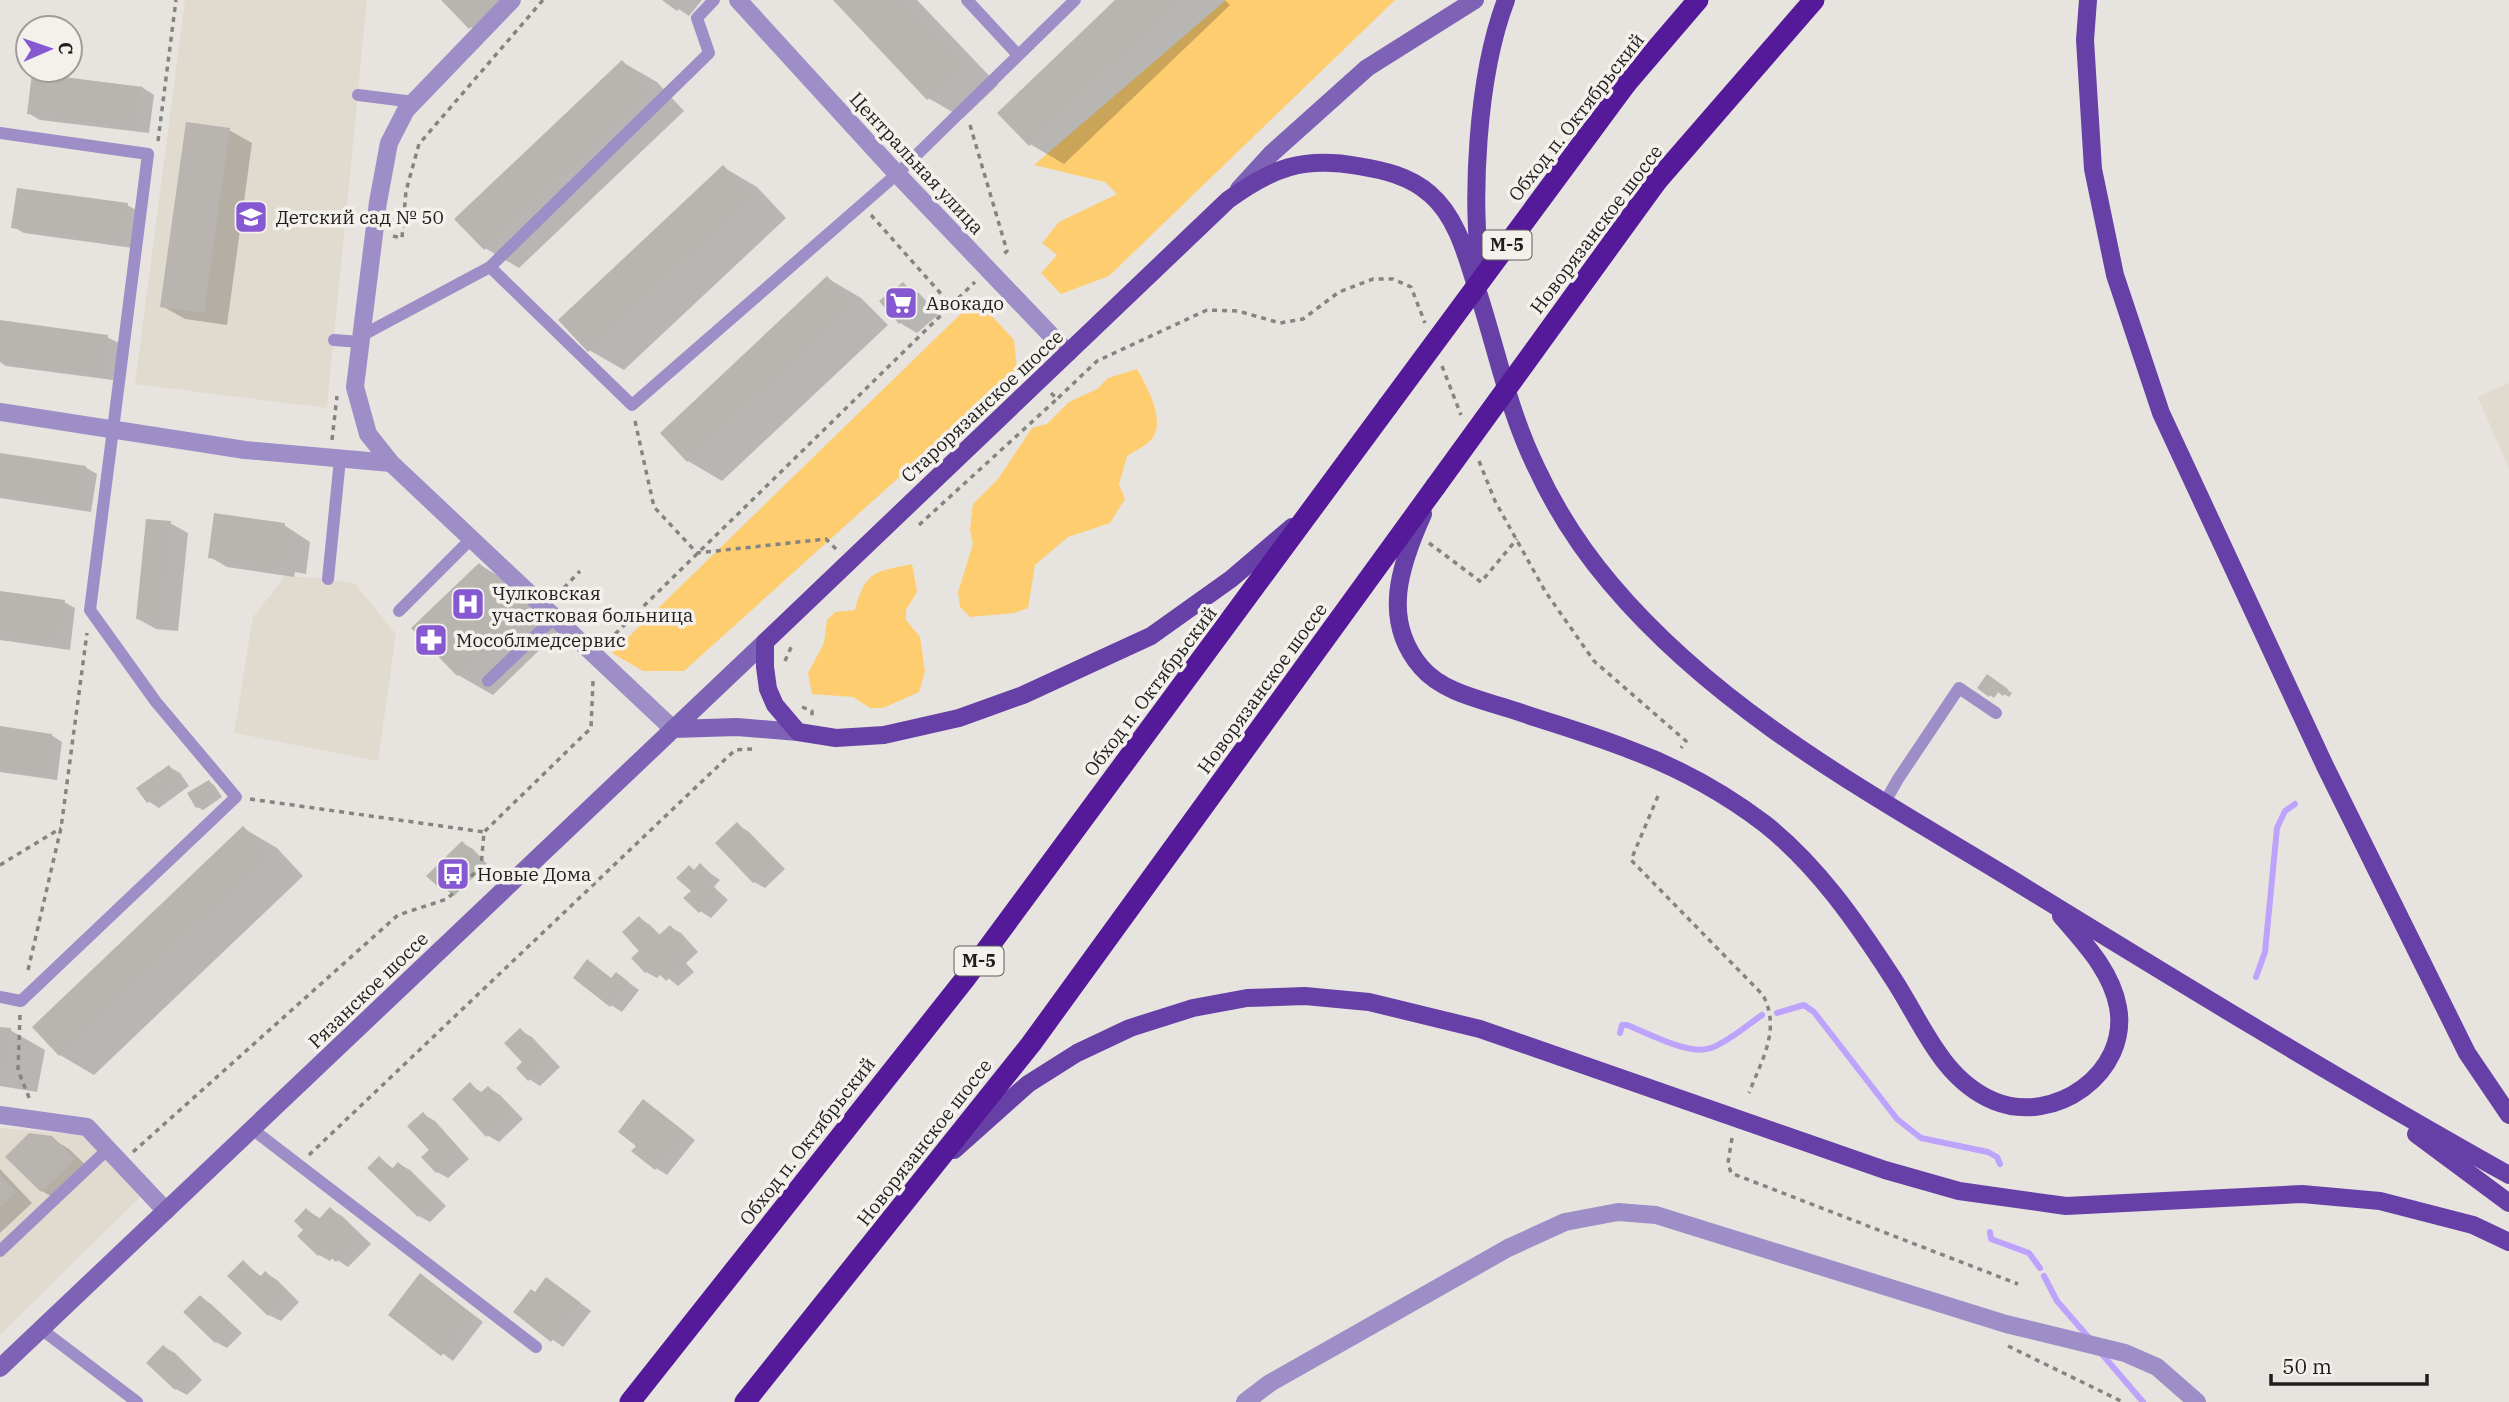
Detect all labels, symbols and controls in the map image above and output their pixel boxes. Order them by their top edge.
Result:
north arrow [14,14,84,84]
street label: Обход п. Октябрьский [1503,28,1649,206]
text: С [54,42,78,55]
street label: Центральная улица [845,87,989,239]
street label: Новорязанское шоссе [1525,140,1667,318]
school or university icon: Детский сад № 50 [232,198,270,236]
place label: Детский сад № 50 [276,205,444,229]
road number: М-5 [1482,230,1532,260]
supermarket icon: Авокадо [882,284,920,322]
place label: Авокадо [926,291,1004,315]
street label: Старорязанское шоссе [896,324,1068,488]
place label: Чулковская участковая больница [492,581,693,627]
hospital icon: Чулковская участковая больница [449,585,487,623]
street label: Новорязанское шоссе [1192,598,1332,778]
street label: Обход п. Октябрьский [1078,601,1222,781]
pharmacy icon: Мособлмедсервис [412,621,450,659]
place label: Мособлмедсервис [456,628,626,652]
bus stop icon: Новые Дома [434,855,472,893]
place label: Новые Дома [477,862,591,886]
street label: Рязанское шоссе [303,927,433,1053]
road number: М-5 [954,946,1004,976]
street label: Обход п. Октябрьский [734,1052,880,1230]
street label: Новорязанское шоссе [851,1054,997,1230]
scale bar [2271,1342,2427,1386]
text: 50 m [2282,1352,2332,1380]

